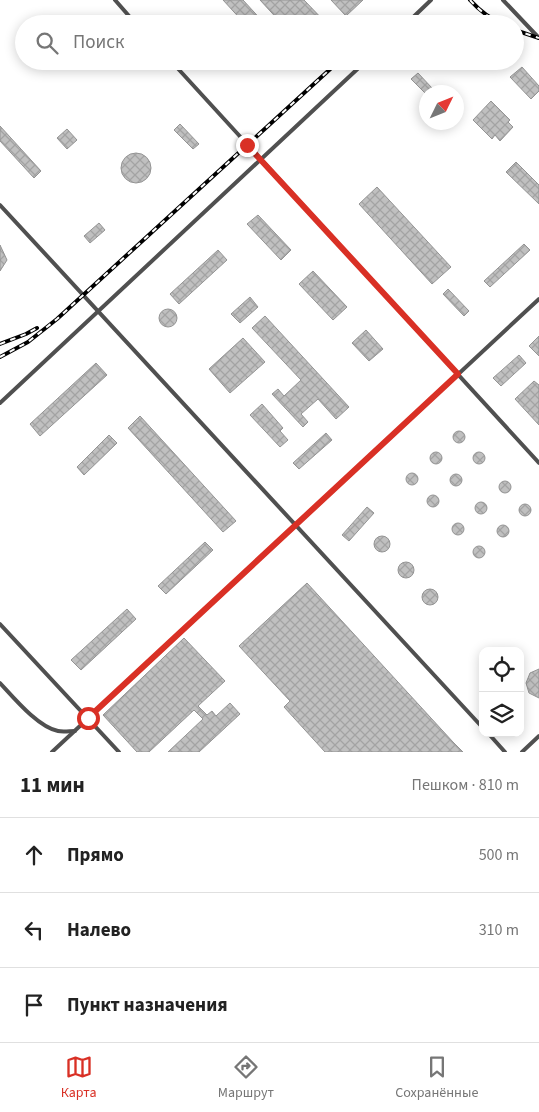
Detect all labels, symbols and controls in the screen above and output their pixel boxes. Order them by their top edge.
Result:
search box [15,15,524,70]
icon: search [33,29,61,57]
text: Поиск [73,29,124,56]
north arrow [419,85,464,130]
route end [236,134,259,157]
map controls [479,647,524,737]
button: locate [479,647,524,692]
button: layers [479,692,524,737]
route start [77,707,100,730]
text: 11 мин [20,770,85,800]
text: Пешком · 810 m [412,774,519,796]
icon: ahead [20,841,48,869]
text: Прямо [67,842,124,869]
text: 500 m [479,844,519,866]
icon: left [20,916,48,944]
text: Налево [67,917,131,944]
text: 310 m [479,919,519,941]
icon: arrive [20,991,48,1019]
text: Пункт назначения [67,992,228,1019]
tab: Карта [61,1053,97,1103]
tab: Маршрут [218,1053,274,1103]
tab: Сохранённые [395,1053,478,1103]

